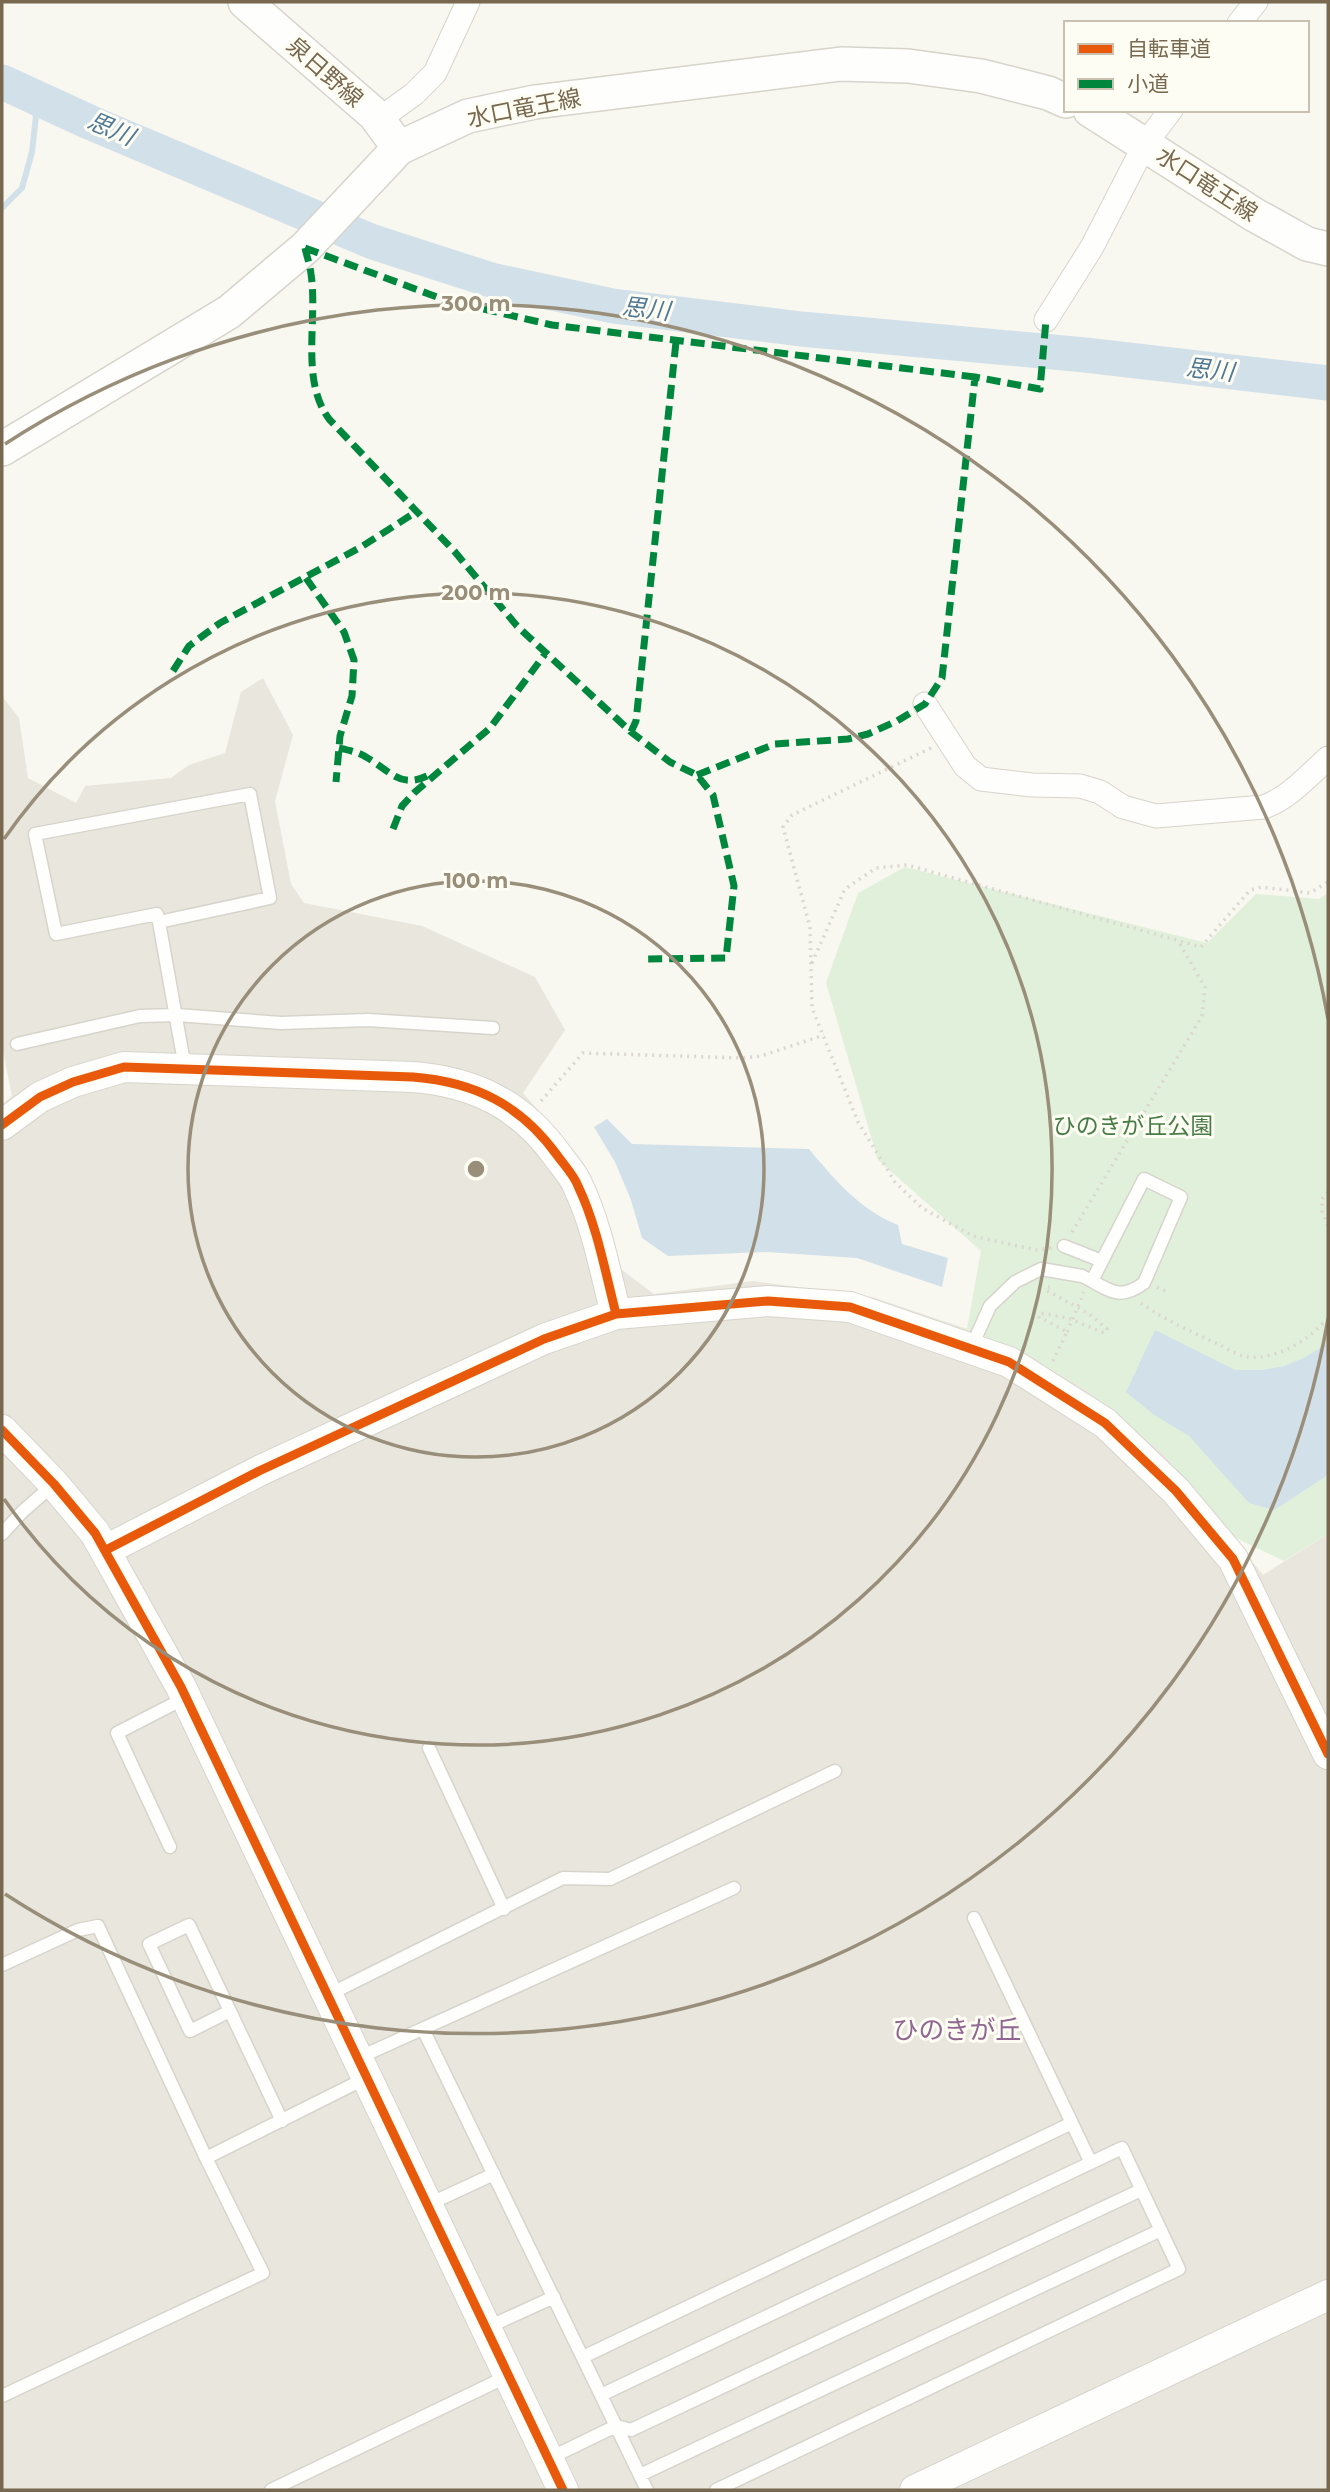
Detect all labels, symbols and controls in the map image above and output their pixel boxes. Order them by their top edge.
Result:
legend [1064,21,1309,112]
street label: 泉日野線 [281,31,369,113]
text: 自転車道 [1127,36,1211,61]
text: 小道 [1127,71,1169,96]
street label: 水口竜王線 [465,83,583,133]
water label: 思川 [83,106,142,152]
street label: 水口竜王線 [1151,141,1263,227]
text: 300 m [441,291,510,316]
water label: 思川 [621,292,674,326]
water label: 思川 [1185,353,1238,387]
text: 200 m [442,580,510,605]
text: 100 m [444,868,508,893]
park label: ひのきが丘公園 [1053,1112,1213,1140]
centre of rings [464,1157,488,1181]
district label: ひのきが丘 [892,2014,1022,2046]

